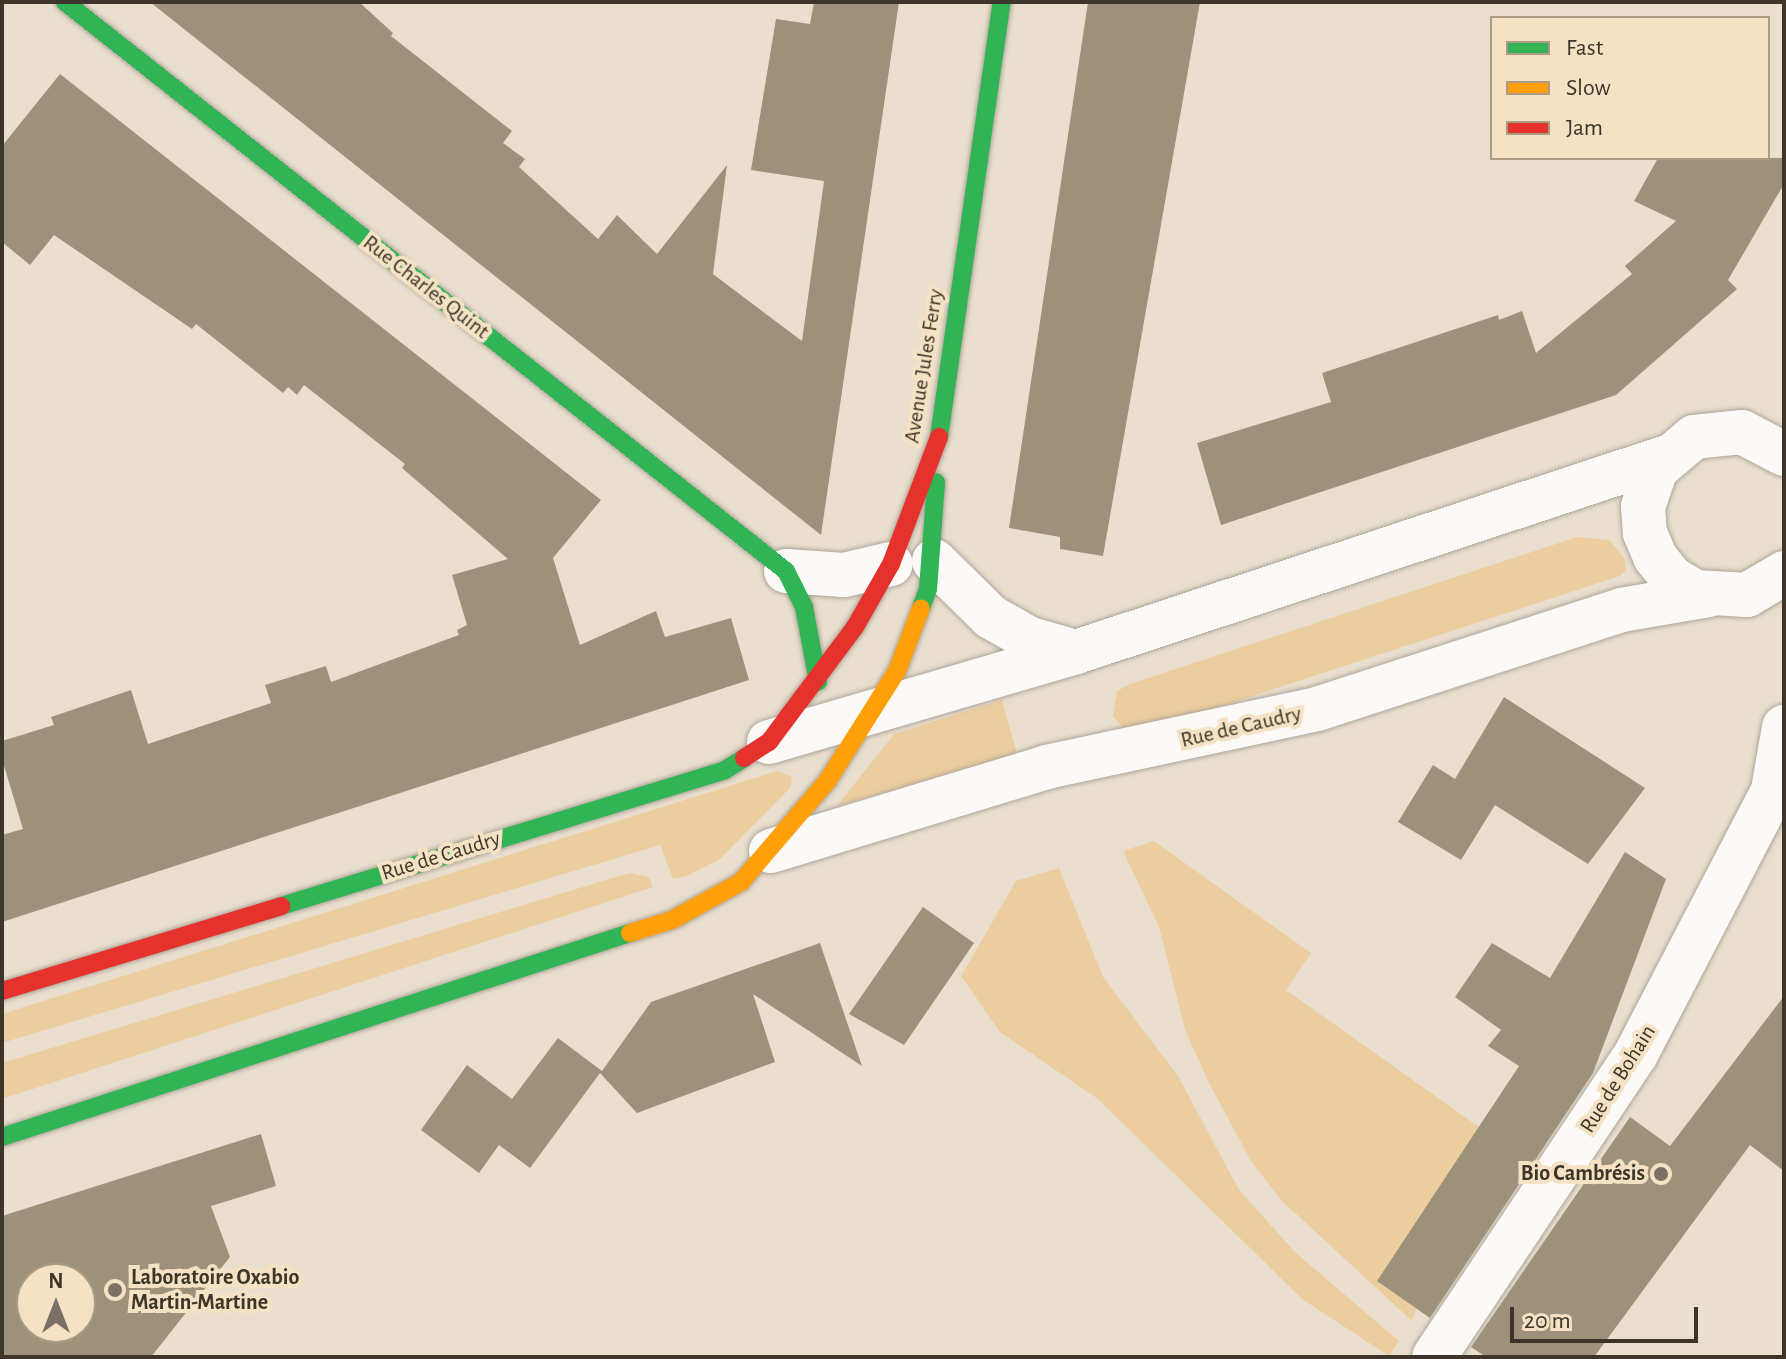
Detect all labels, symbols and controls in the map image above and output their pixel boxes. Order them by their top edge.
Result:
legend [1490,16,1770,160]
text: Fast [1566,36,1603,60]
text: Slow [1566,76,1611,100]
text: Jam [1566,116,1603,140]
street label: Rue Charles Quint [358,229,494,345]
street label: Avenue Jules Ferry [899,287,949,445]
street label: Rue de Caudry [1178,700,1304,754]
street label: Rue de Caudry [378,825,504,887]
street label: Rue de Bohain [1574,1020,1662,1138]
place label: Bio Cambrésis [1521,1161,1645,1187]
marker: Bio Cambrésis [1652,1165,1670,1183]
north arrow [16,1263,96,1343]
place label: Laboratoire Oxabio Martin-Martine [131,1264,299,1316]
text: N [48,1270,64,1292]
marker: Laboratoire Oxabio Martin-Martine [106,1281,124,1299]
scale bar [1514,1291,1702,1341]
text: 20 m [1524,1309,1571,1333]

